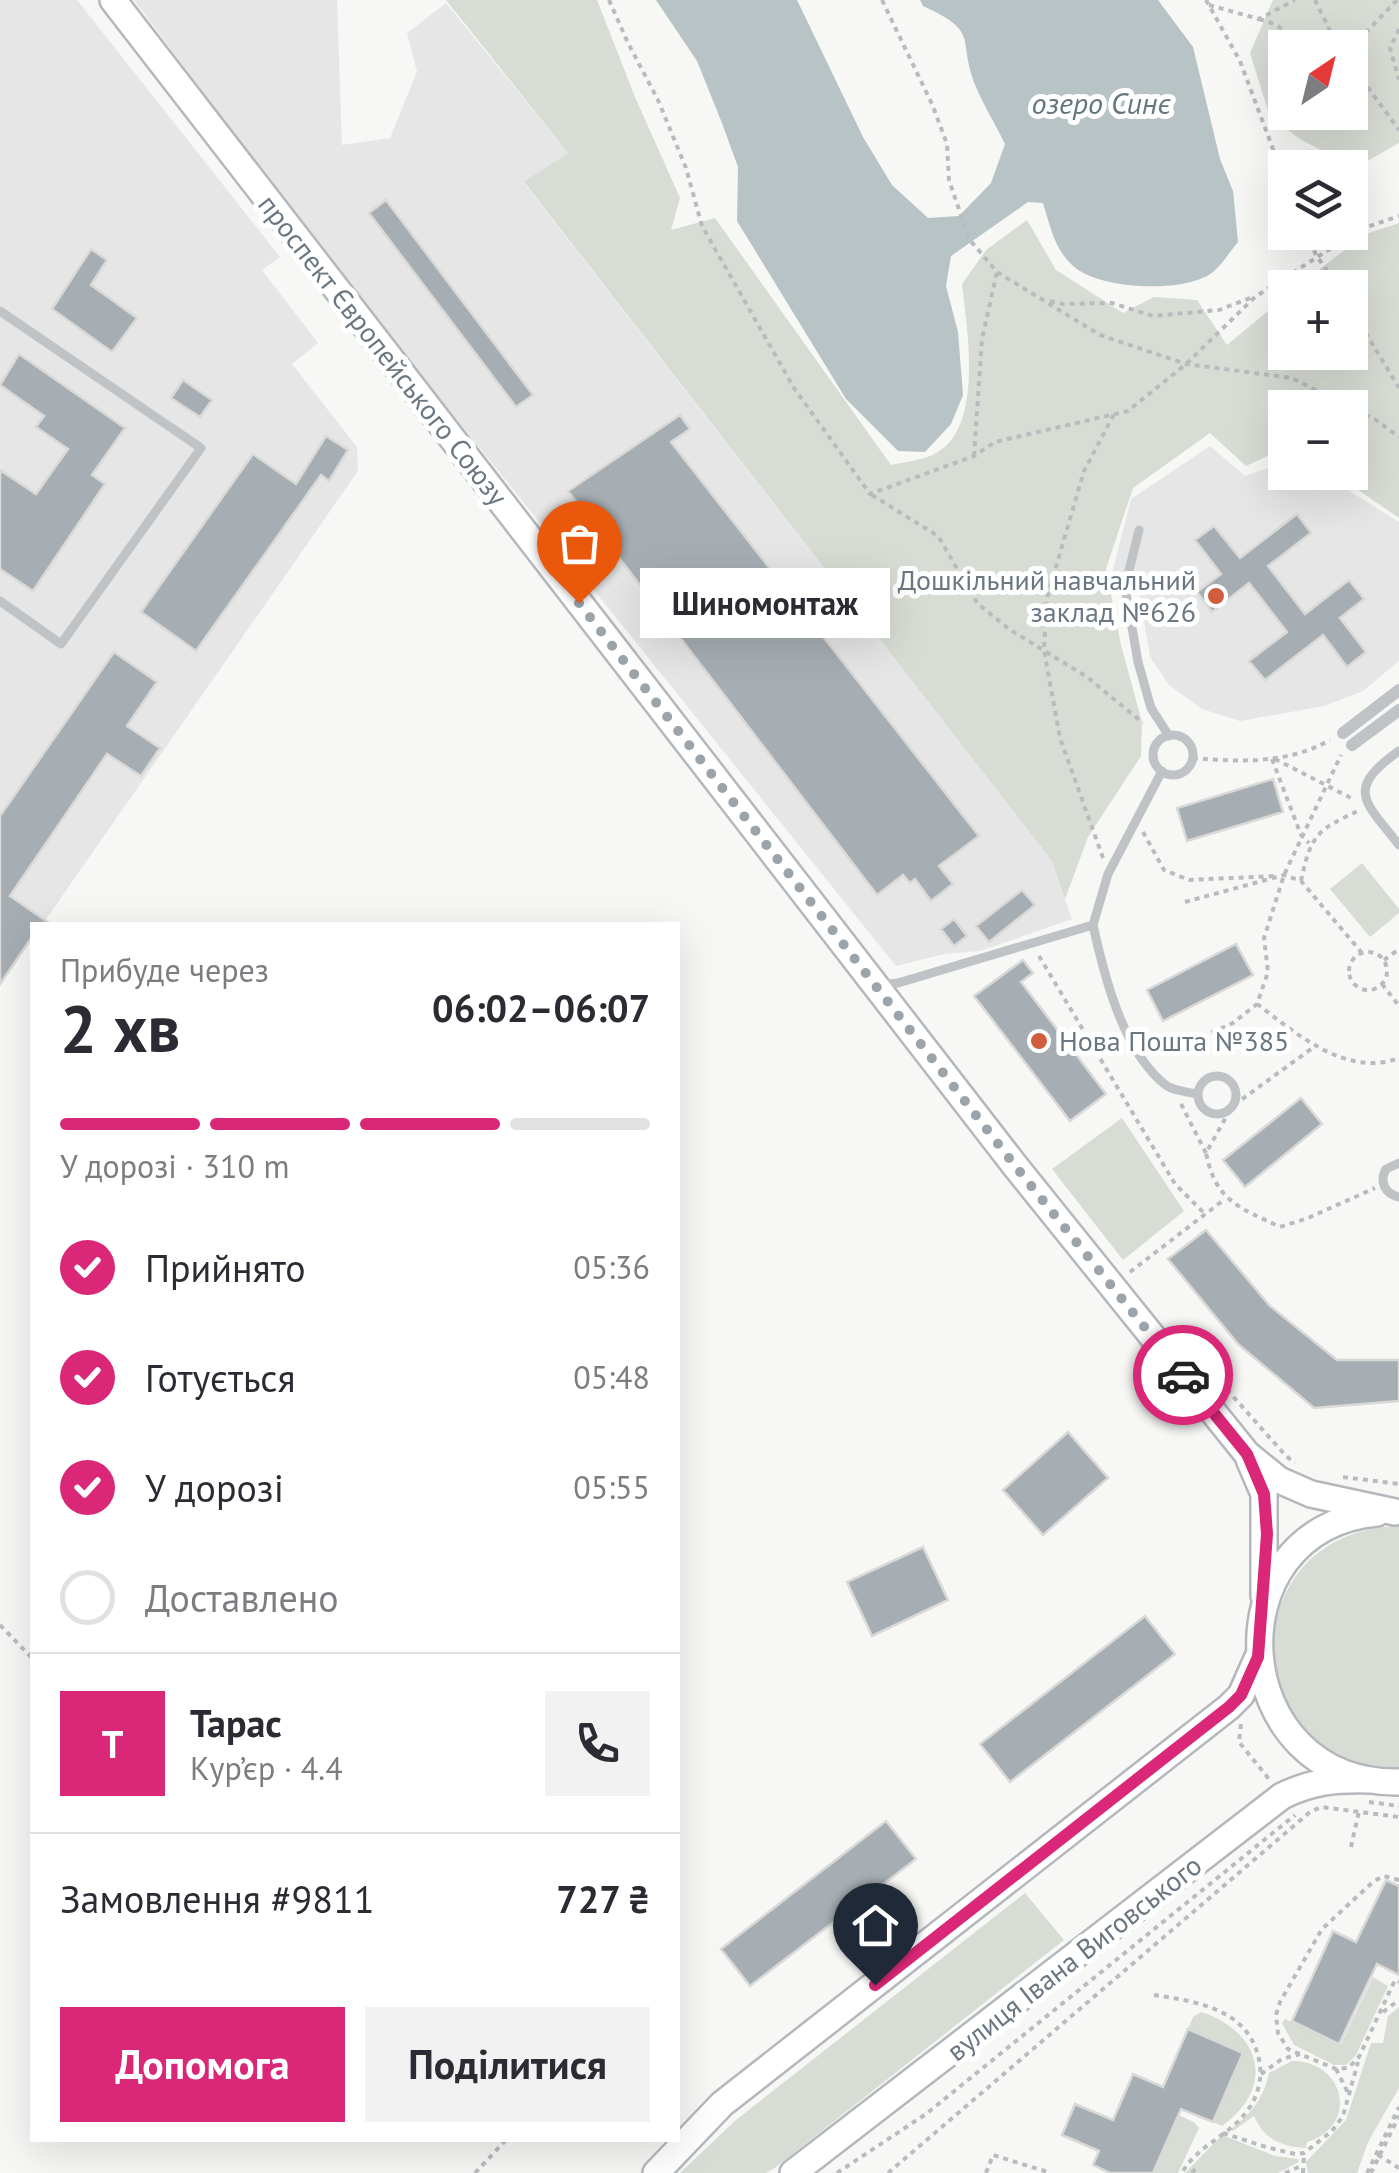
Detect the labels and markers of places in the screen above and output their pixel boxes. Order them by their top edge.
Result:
pin [537,501,622,604]
place label: Дошкільний навчальний заклад №626 [898,561,1196,630]
callout: Шиномонтаж [639,568,889,638]
marker: Дошкільний навчальний заклад №626 [1205,585,1227,607]
place label: Нова Пошта №385 [1059,1022,1289,1059]
marker: Нова Пошта №385 [1028,1030,1050,1052]
pin [833,1883,918,1986]

